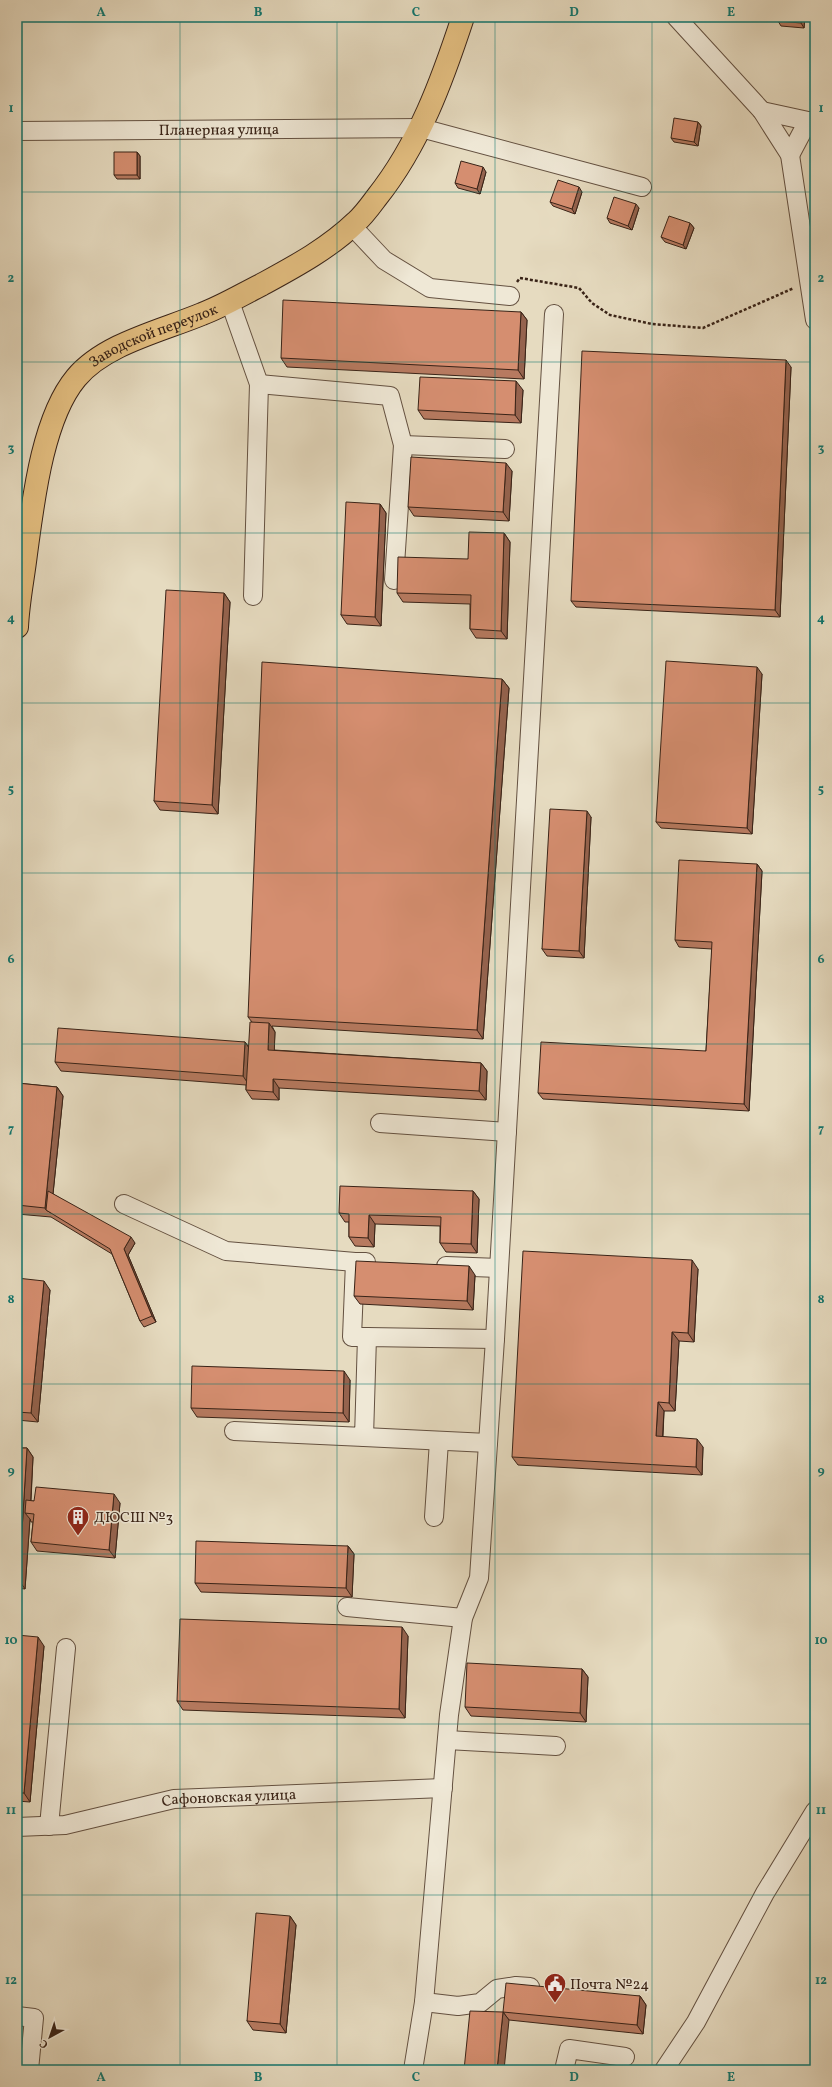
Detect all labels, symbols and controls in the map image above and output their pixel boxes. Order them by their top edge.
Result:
text: A [96,4,106,22]
text: B [254,4,263,22]
text: C [412,4,420,22]
text: D [569,4,579,22]
text: E [727,4,735,22]
text: 1 [8,100,14,118]
text: 1 [818,100,824,118]
street label: Планерная улица [159,120,279,142]
text: 2 [8,270,15,288]
text: 2 [818,270,825,288]
street label: Заводской переулок [85,300,221,374]
text: 3 [8,440,15,458]
text: 3 [818,440,825,458]
text: 4 [7,610,15,628]
text: 4 [817,610,825,628]
text: 5 [8,781,14,799]
text: 5 [818,781,824,799]
text: 6 [7,951,15,969]
text: 6 [817,951,825,969]
text: 7 [8,1121,14,1139]
text: 7 [818,1121,824,1139]
text: 8 [7,1291,15,1309]
text: 8 [817,1291,825,1309]
text: 9 [7,1462,15,1480]
text: 9 [817,1462,825,1480]
building icon: ДЮСШ №3 [65,1504,91,1537]
place label: ДЮСШ №3 [94,1508,173,1529]
text: 10 [4,1632,18,1650]
text: 10 [814,1632,828,1650]
street label: Сафоновская улица [160,1785,297,1814]
text: 11 [6,1802,16,1820]
text: 11 [816,1802,826,1820]
public building icon: Почта №24 [542,1971,568,2004]
text: 12 [5,1972,17,1990]
text: 12 [815,1972,827,1990]
place label: Почта №24 [570,1975,649,1996]
north arrow [30,2017,70,2057]
text: С [37,2035,52,2052]
text: A [96,2069,106,2087]
text: B [254,2069,263,2087]
text: C [412,2069,420,2087]
text: D [569,2069,579,2087]
text: E [727,2069,735,2087]

